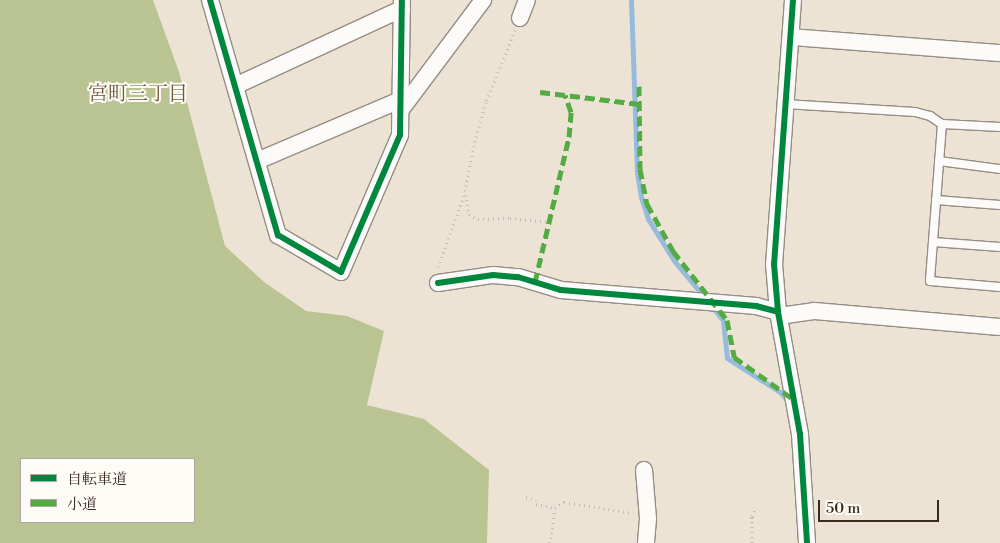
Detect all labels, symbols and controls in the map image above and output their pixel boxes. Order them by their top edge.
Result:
district label: 宮町三丁目 [88,82,188,106]
legend [20,458,195,523]
text: 自転車道 [67,470,127,489]
scale bar [820,490,941,522]
text: 小道 [67,495,97,514]
text: 50 m [826,499,860,518]

